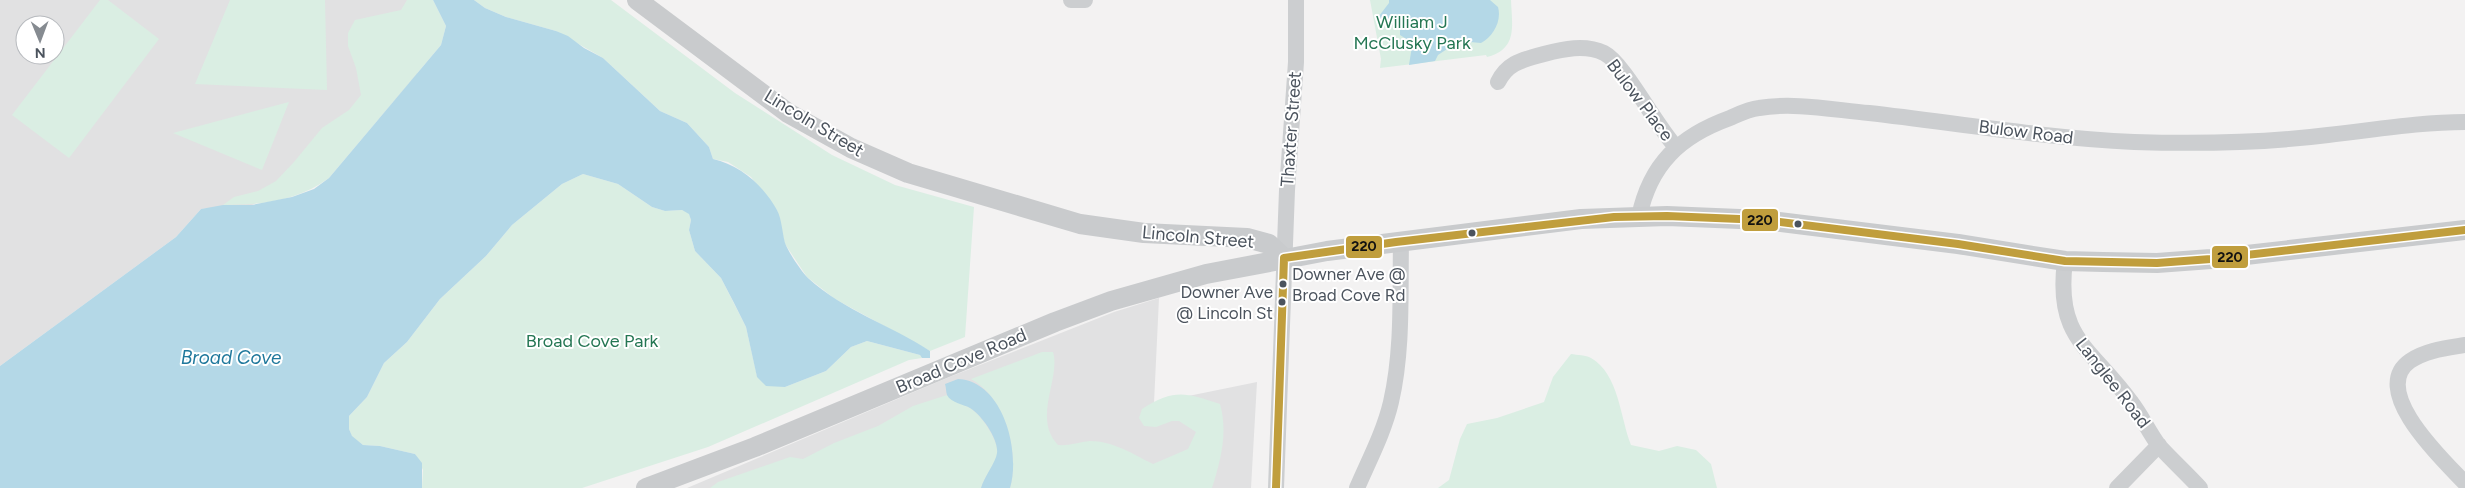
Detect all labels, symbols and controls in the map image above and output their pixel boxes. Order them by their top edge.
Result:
park label: William J McClusky Park [1353,11,1471,54]
north arrow [15,15,65,65]
text: N [35,44,46,61]
street label: Bulow Place [1602,55,1678,145]
street label: Thaxter Street [1276,71,1306,187]
street label: Lincoln Street [760,85,868,162]
street label: Bulow Road [1977,115,2075,149]
line badge: 220 [1741,208,1779,232]
text: 220 [1747,212,1773,229]
unlabelled marker [1793,219,1803,229]
street label: Lincoln Street [1141,221,1255,253]
unlabelled marker [1467,228,1477,238]
line badge: 220 [1345,235,1383,259]
text: 220 [1351,238,1377,255]
line badge: 220 [2211,245,2249,269]
text: 220 [2217,249,2243,266]
place label: Downer Ave @ Broad Cove Rd [1292,264,1406,305]
marker: Downer Ave @ Broad Cove Rd [1278,279,1288,289]
place label: Downer Ave @ Lincoln St [1176,282,1273,323]
marker: Downer Ave @ Lincoln St [1277,297,1287,307]
street label: Broad Cove Road [892,324,1030,398]
park label: Broad Cove Park [526,330,659,352]
street label: Langlee Road [2071,333,2155,433]
water label: Broad Cove [181,346,282,369]

